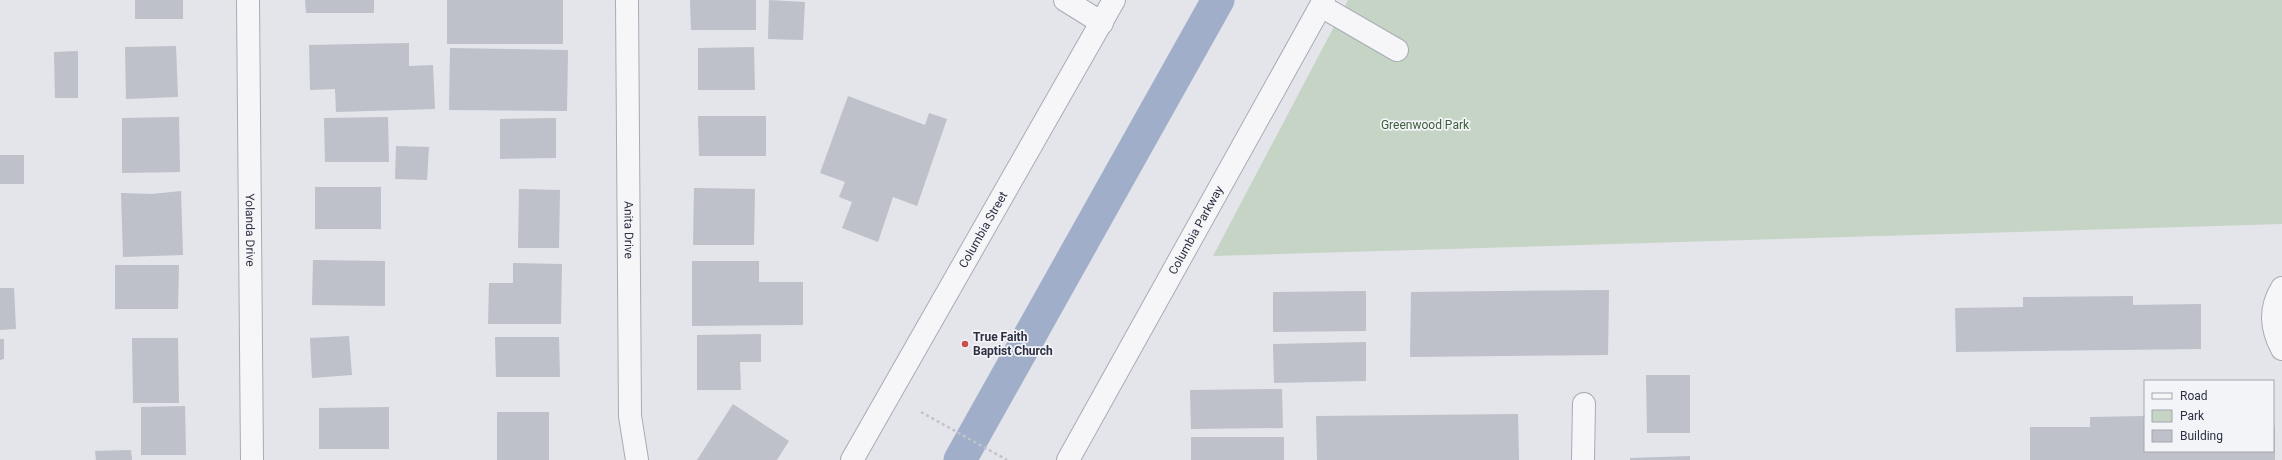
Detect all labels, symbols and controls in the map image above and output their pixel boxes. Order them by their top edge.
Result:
park label: Greenwood Park [1381,118,1470,132]
street label: Columbia Parkway [1166,183,1226,277]
street label: Columbia Street [956,189,1010,270]
street label: Yolanda Drive [243,193,257,267]
street label: Anita Drive [621,201,636,259]
place label: True Faith Baptist Church [973,330,1053,358]
marker: True Faith Baptist Church [960,339,970,349]
legend [2144,380,2274,452]
text: Road [2180,389,2208,403]
text: Park [2180,409,2205,423]
text: Building [2180,429,2223,443]

